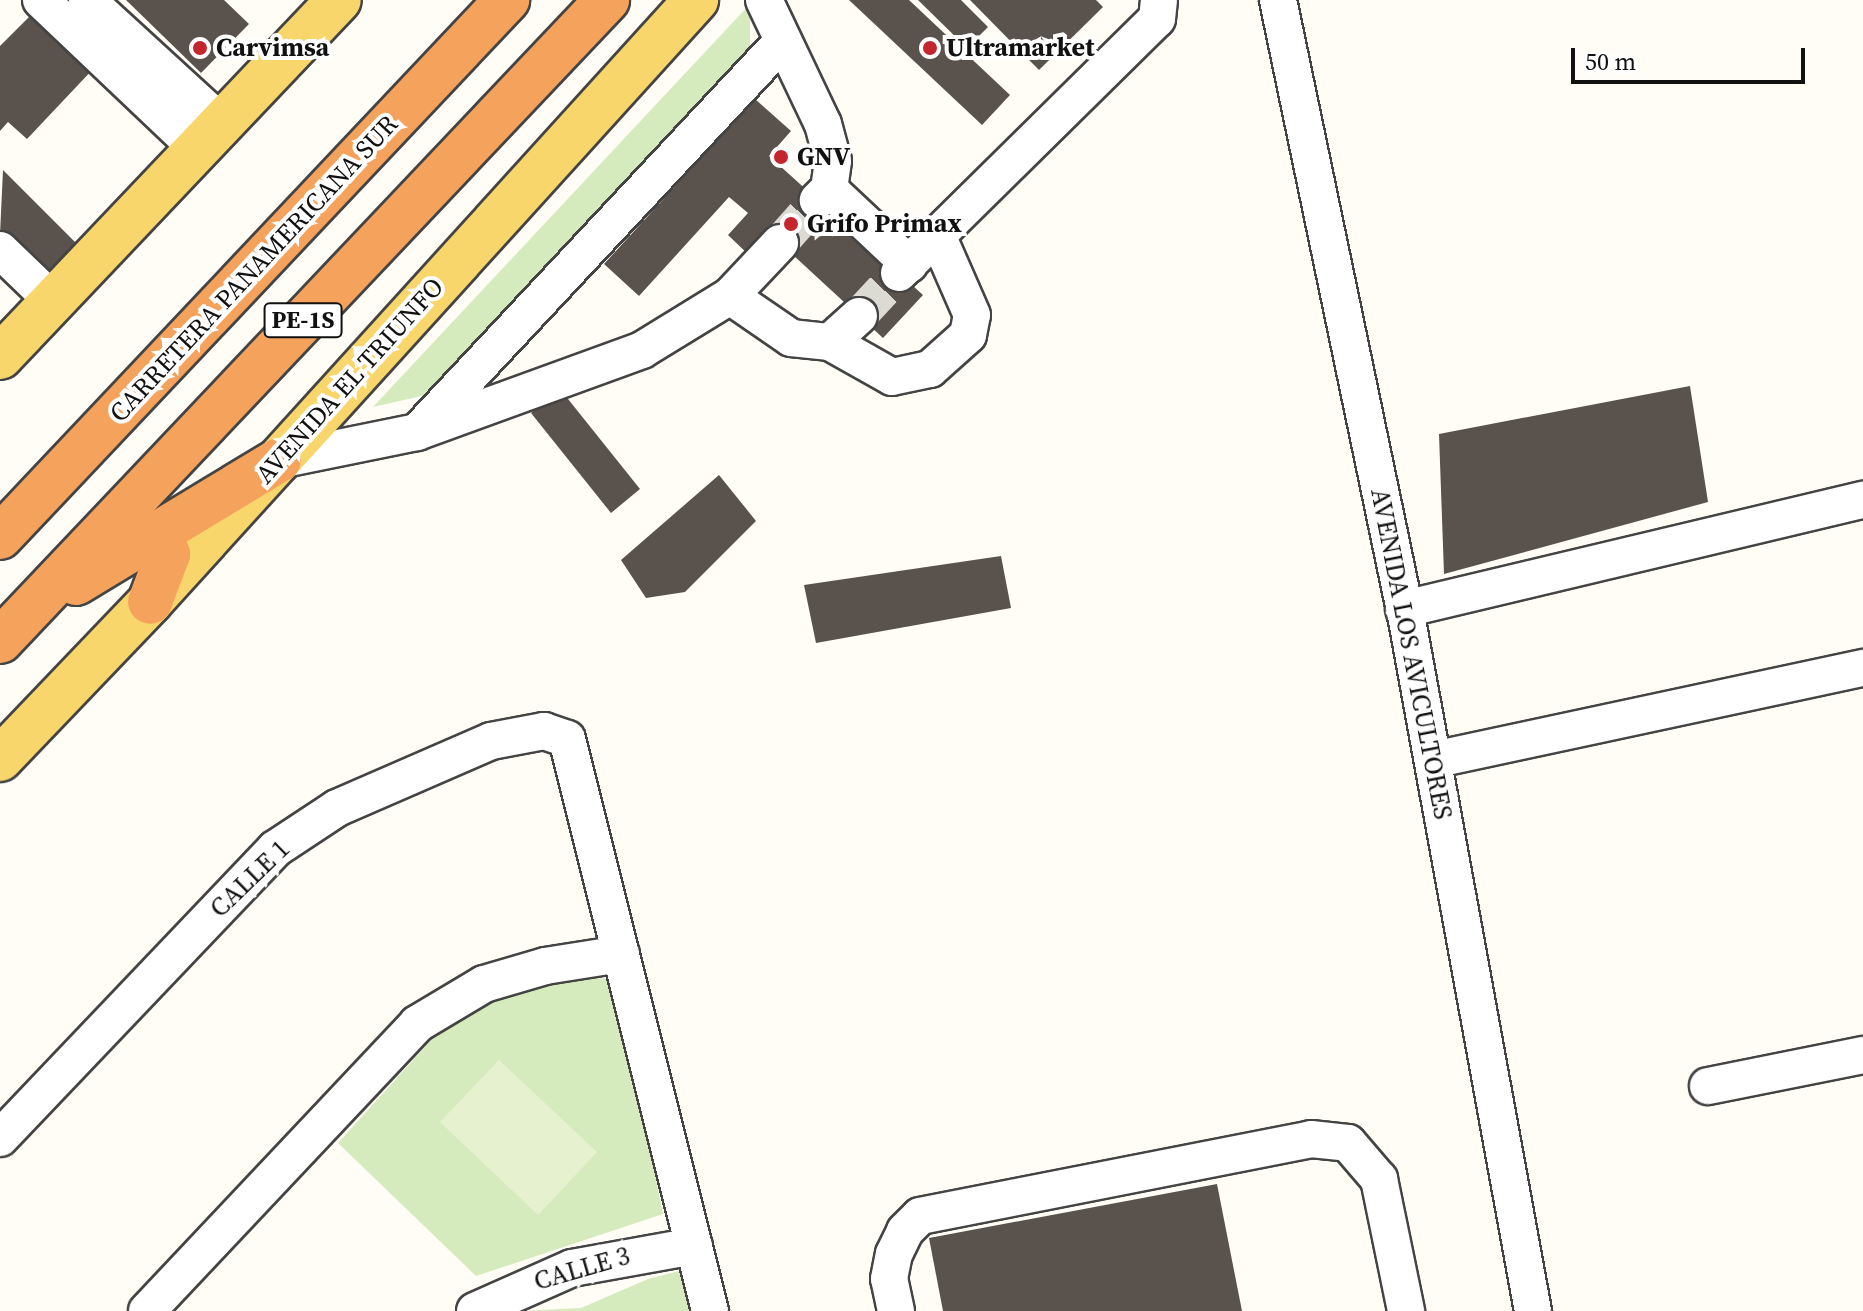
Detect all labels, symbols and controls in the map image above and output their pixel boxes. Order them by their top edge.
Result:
place label: Carvimsa [216,32,329,64]
place label: Ultramarket [946,32,1094,64]
scale bar [1575,32,1809,82]
marker: Carvimsa [191,39,209,57]
marker: Ultramarket [921,39,939,57]
text: 50 m [1585,45,1636,78]
street label: CARRETERA PANAMERICANA SUR [103,109,405,429]
place label: GNV [797,141,850,173]
marker: GNV [772,148,790,166]
place label: Grifo Primax [807,208,962,240]
marker: Grifo Primax [782,215,800,233]
street label: AVENIDA EL TRIUNFO [249,272,451,490]
road number: PE-1S [263,300,343,340]
street label: AVENIDA LOS AVICULTORES [1364,486,1458,822]
street label: CALLE 1 [204,834,296,924]
street label: CALLE 3 [531,1240,633,1298]

